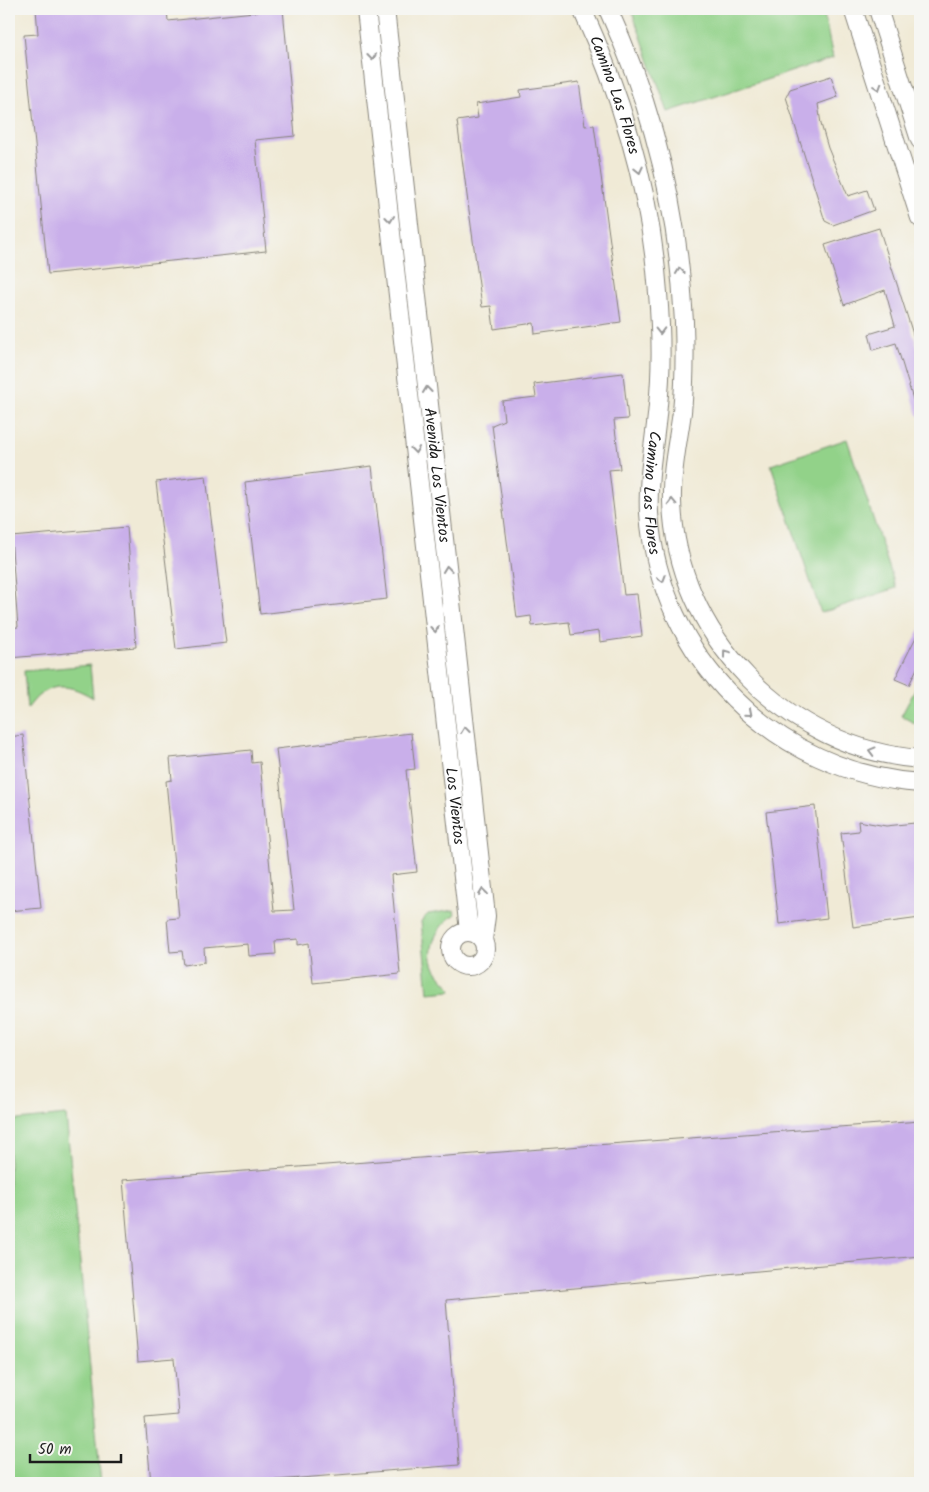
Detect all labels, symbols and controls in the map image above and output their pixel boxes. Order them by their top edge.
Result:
street label: Camino Las Flores [582,32,647,157]
one-way arrow [366,54,377,62]
one-way arrow [873,82,883,90]
one-way arrow [633,165,644,174]
one-way arrow [384,215,395,223]
one-way arrow [674,266,685,274]
one-way arrow [655,327,665,335]
one-way arrow [422,385,433,393]
street label: Avenida Los Vientos [417,406,457,544]
street label: Camino Las Flores [636,429,668,557]
one-way arrow [409,446,420,454]
one-way arrow [667,498,678,506]
one-way arrow [442,564,453,572]
one-way arrow [656,574,666,582]
one-way arrow [429,625,440,633]
one-way arrow [723,649,732,659]
one-way arrow [744,707,753,716]
one-way arrow [460,726,471,734]
one-way arrow [869,747,877,757]
street label: Los Vientos [438,766,472,846]
one-way arrow [478,887,489,895]
scale bar [30,1432,121,1464]
text: 50 m [38,1438,72,1462]

